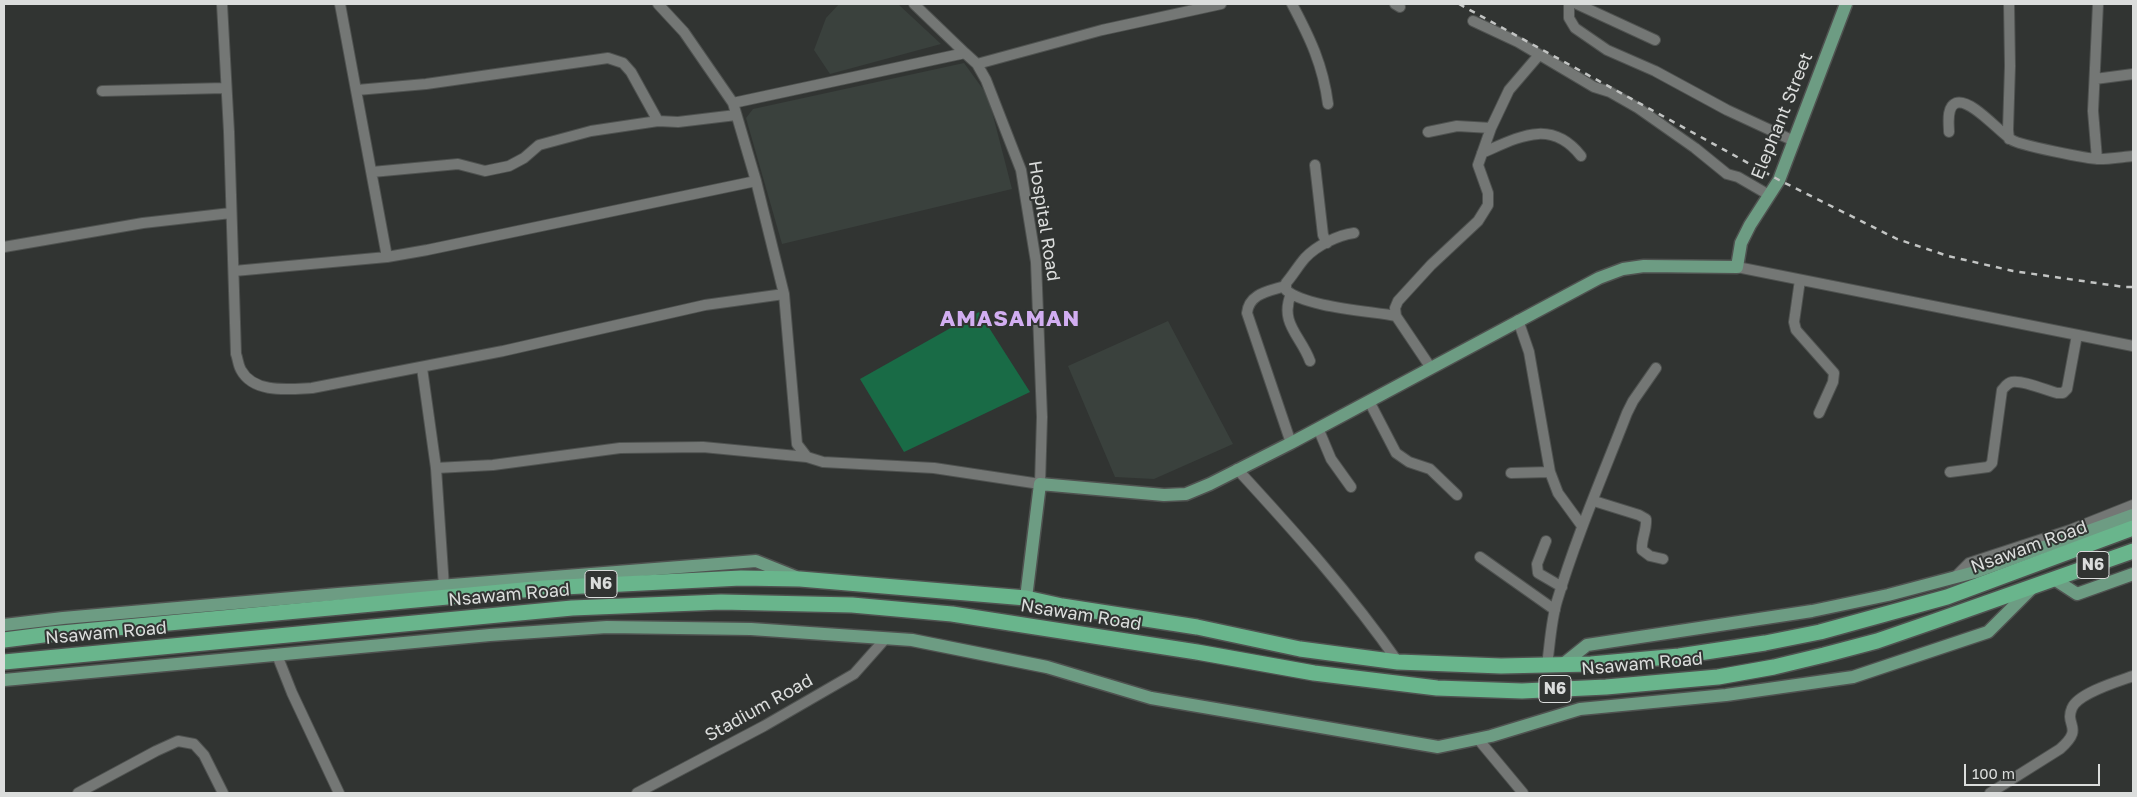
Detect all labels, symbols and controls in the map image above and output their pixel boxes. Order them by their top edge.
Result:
street label: Elephant Street [1747,49,1817,183]
street label: Hospital Road [1024,159,1064,283]
district label: AMASAMAN [939,306,1081,332]
street label: Nsawam Road [1968,516,2090,578]
road number: N6 [2077,552,2109,578]
road number: N6 [585,570,617,598]
street label: Nsawam Road [447,579,571,611]
street label: Nsawam Road [1019,595,1143,635]
street label: Nsawam Road [44,617,168,649]
street label: Nsawam Road [1580,648,1704,680]
street label: Stadium Road [701,670,817,746]
road number: N6 [1539,676,1571,702]
scale bar [1967,754,2103,786]
text: 100 m [1972,764,2015,782]

